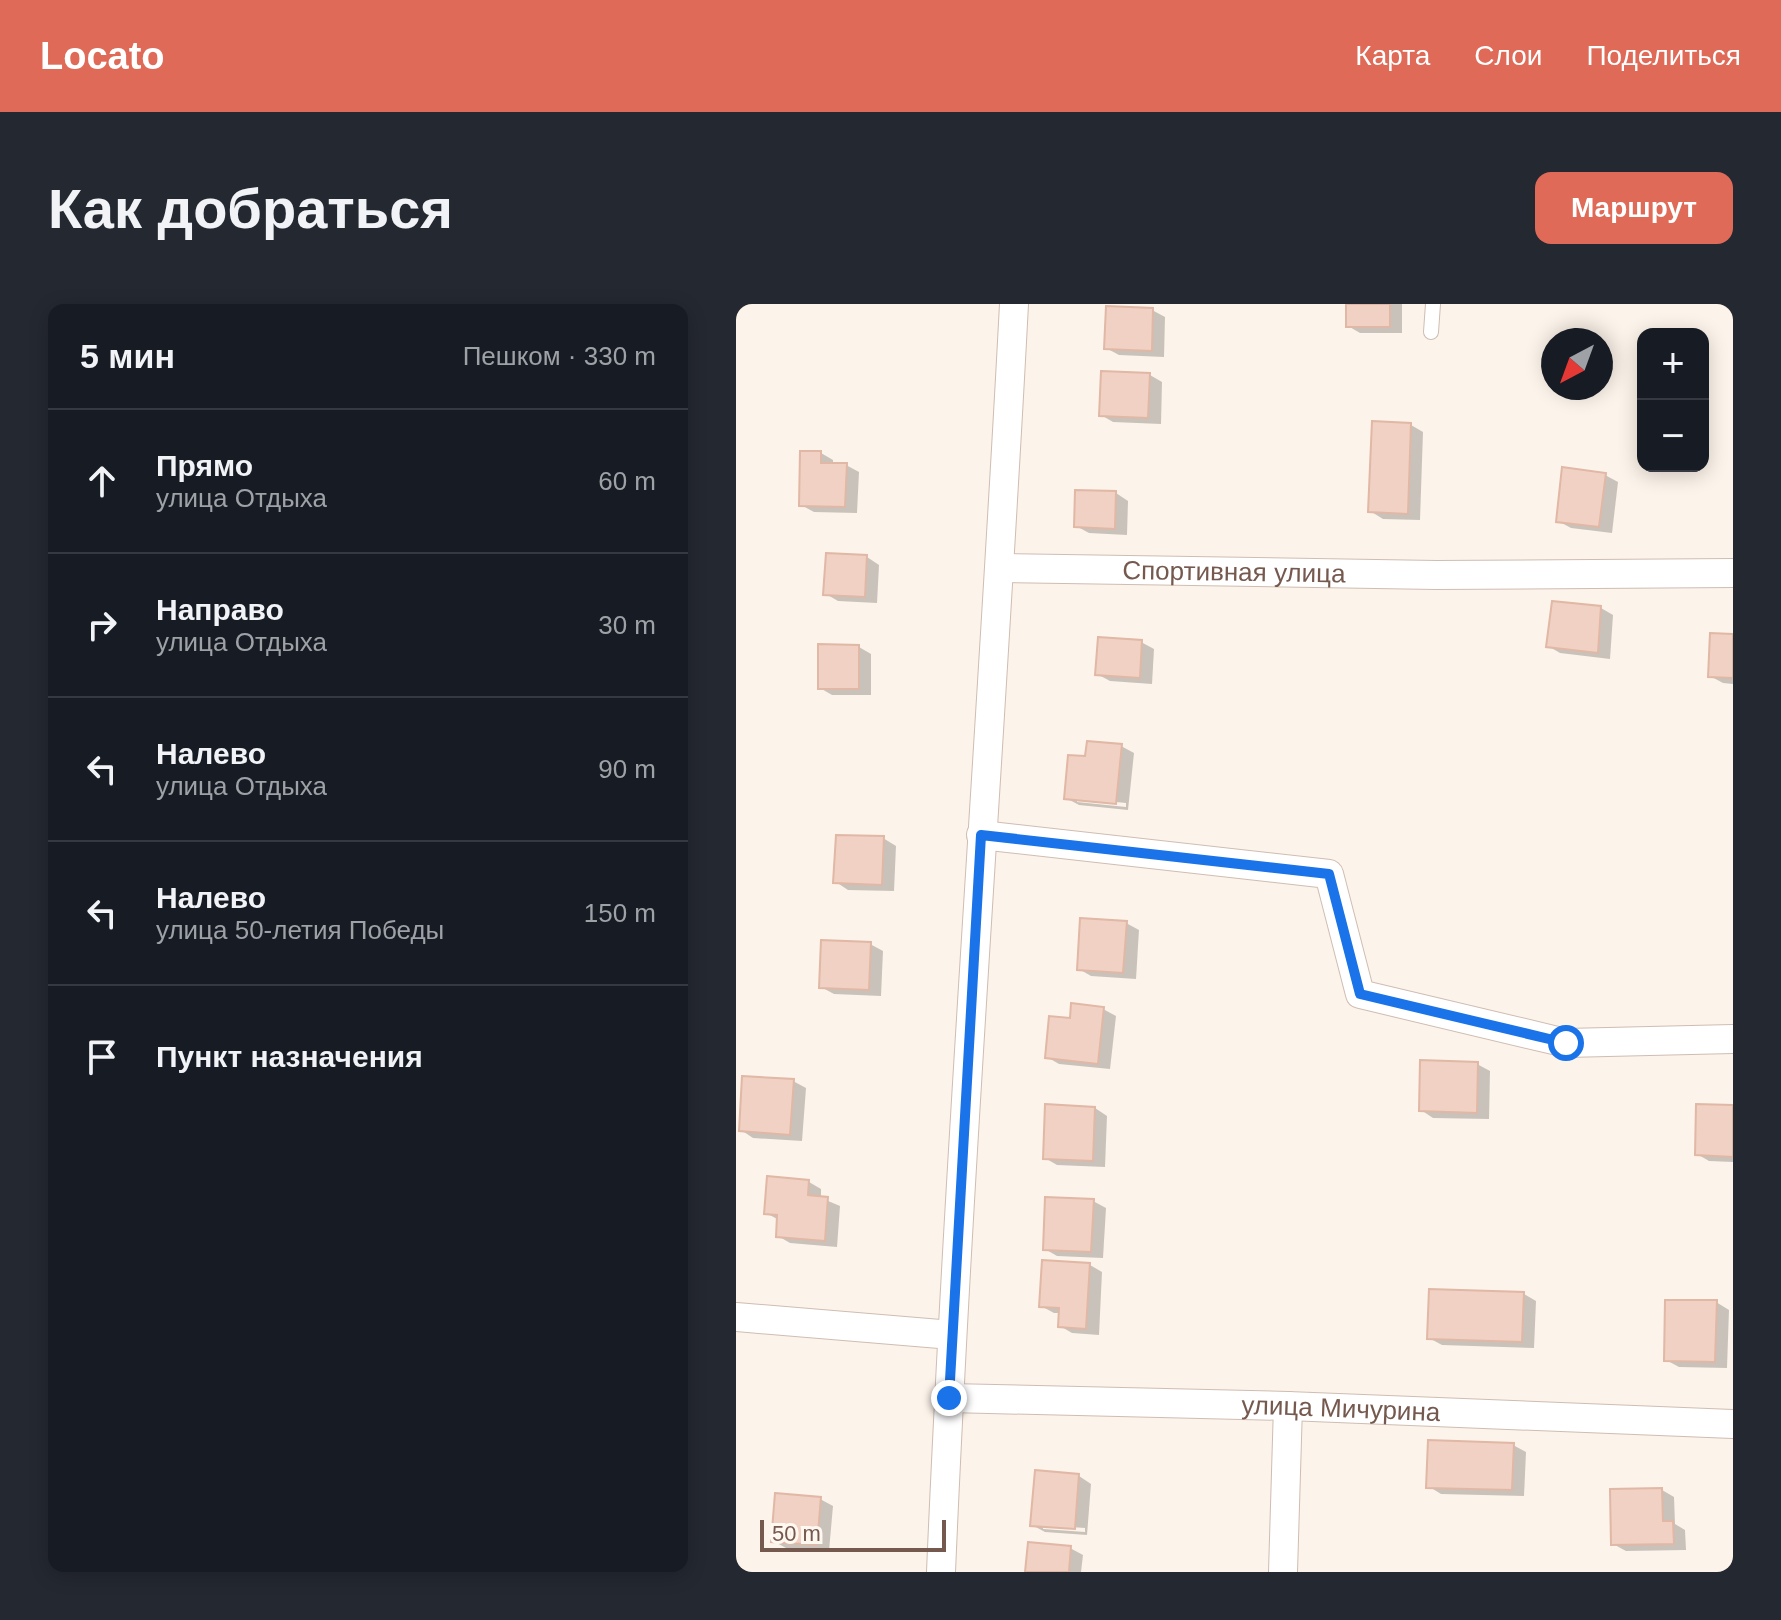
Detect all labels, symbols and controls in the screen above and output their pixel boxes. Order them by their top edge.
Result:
text: Locato [40,35,165,77]
text: Карта [1355,40,1430,71]
text: Слои [1474,40,1542,71]
text: Поделиться [1586,40,1741,71]
button: Маршрут [1535,172,1733,244]
text: Как добраться [48,177,453,240]
north arrow [1541,328,1613,400]
map controls [1637,328,1709,472]
button: + [1637,328,1709,400]
text: 5 мин [80,337,175,375]
text: Пешком · 330 m [463,341,656,371]
button: − [1637,400,1709,472]
text: Прямо [156,449,253,482]
icon: ahead [80,459,124,503]
text: 60 m [598,466,656,496]
text: улица Отдыха [156,483,327,513]
street label: Спортивная улица [1122,555,1346,589]
text: Направо [156,593,284,626]
icon: right [80,603,124,647]
text: 30 m [598,610,656,640]
text: улица Отдыха [156,627,327,657]
text: Налево [156,737,266,770]
icon: left [80,747,124,791]
text: 90 m [598,754,656,784]
text: улица Отдыха [156,771,327,801]
text: Налево [156,881,266,914]
icon: left [80,891,124,935]
text: 150 m [584,898,656,928]
text: улица 50-летия Победы [156,915,444,945]
route start [1548,1025,1584,1061]
icon: arrive [80,1035,124,1079]
text: Пункт назначения [156,1040,423,1073]
route end [931,1380,967,1416]
street label: улица Мичурина [1241,1390,1441,1427]
scale bar [760,1516,946,1552]
text: 50 m [772,1521,821,1546]

